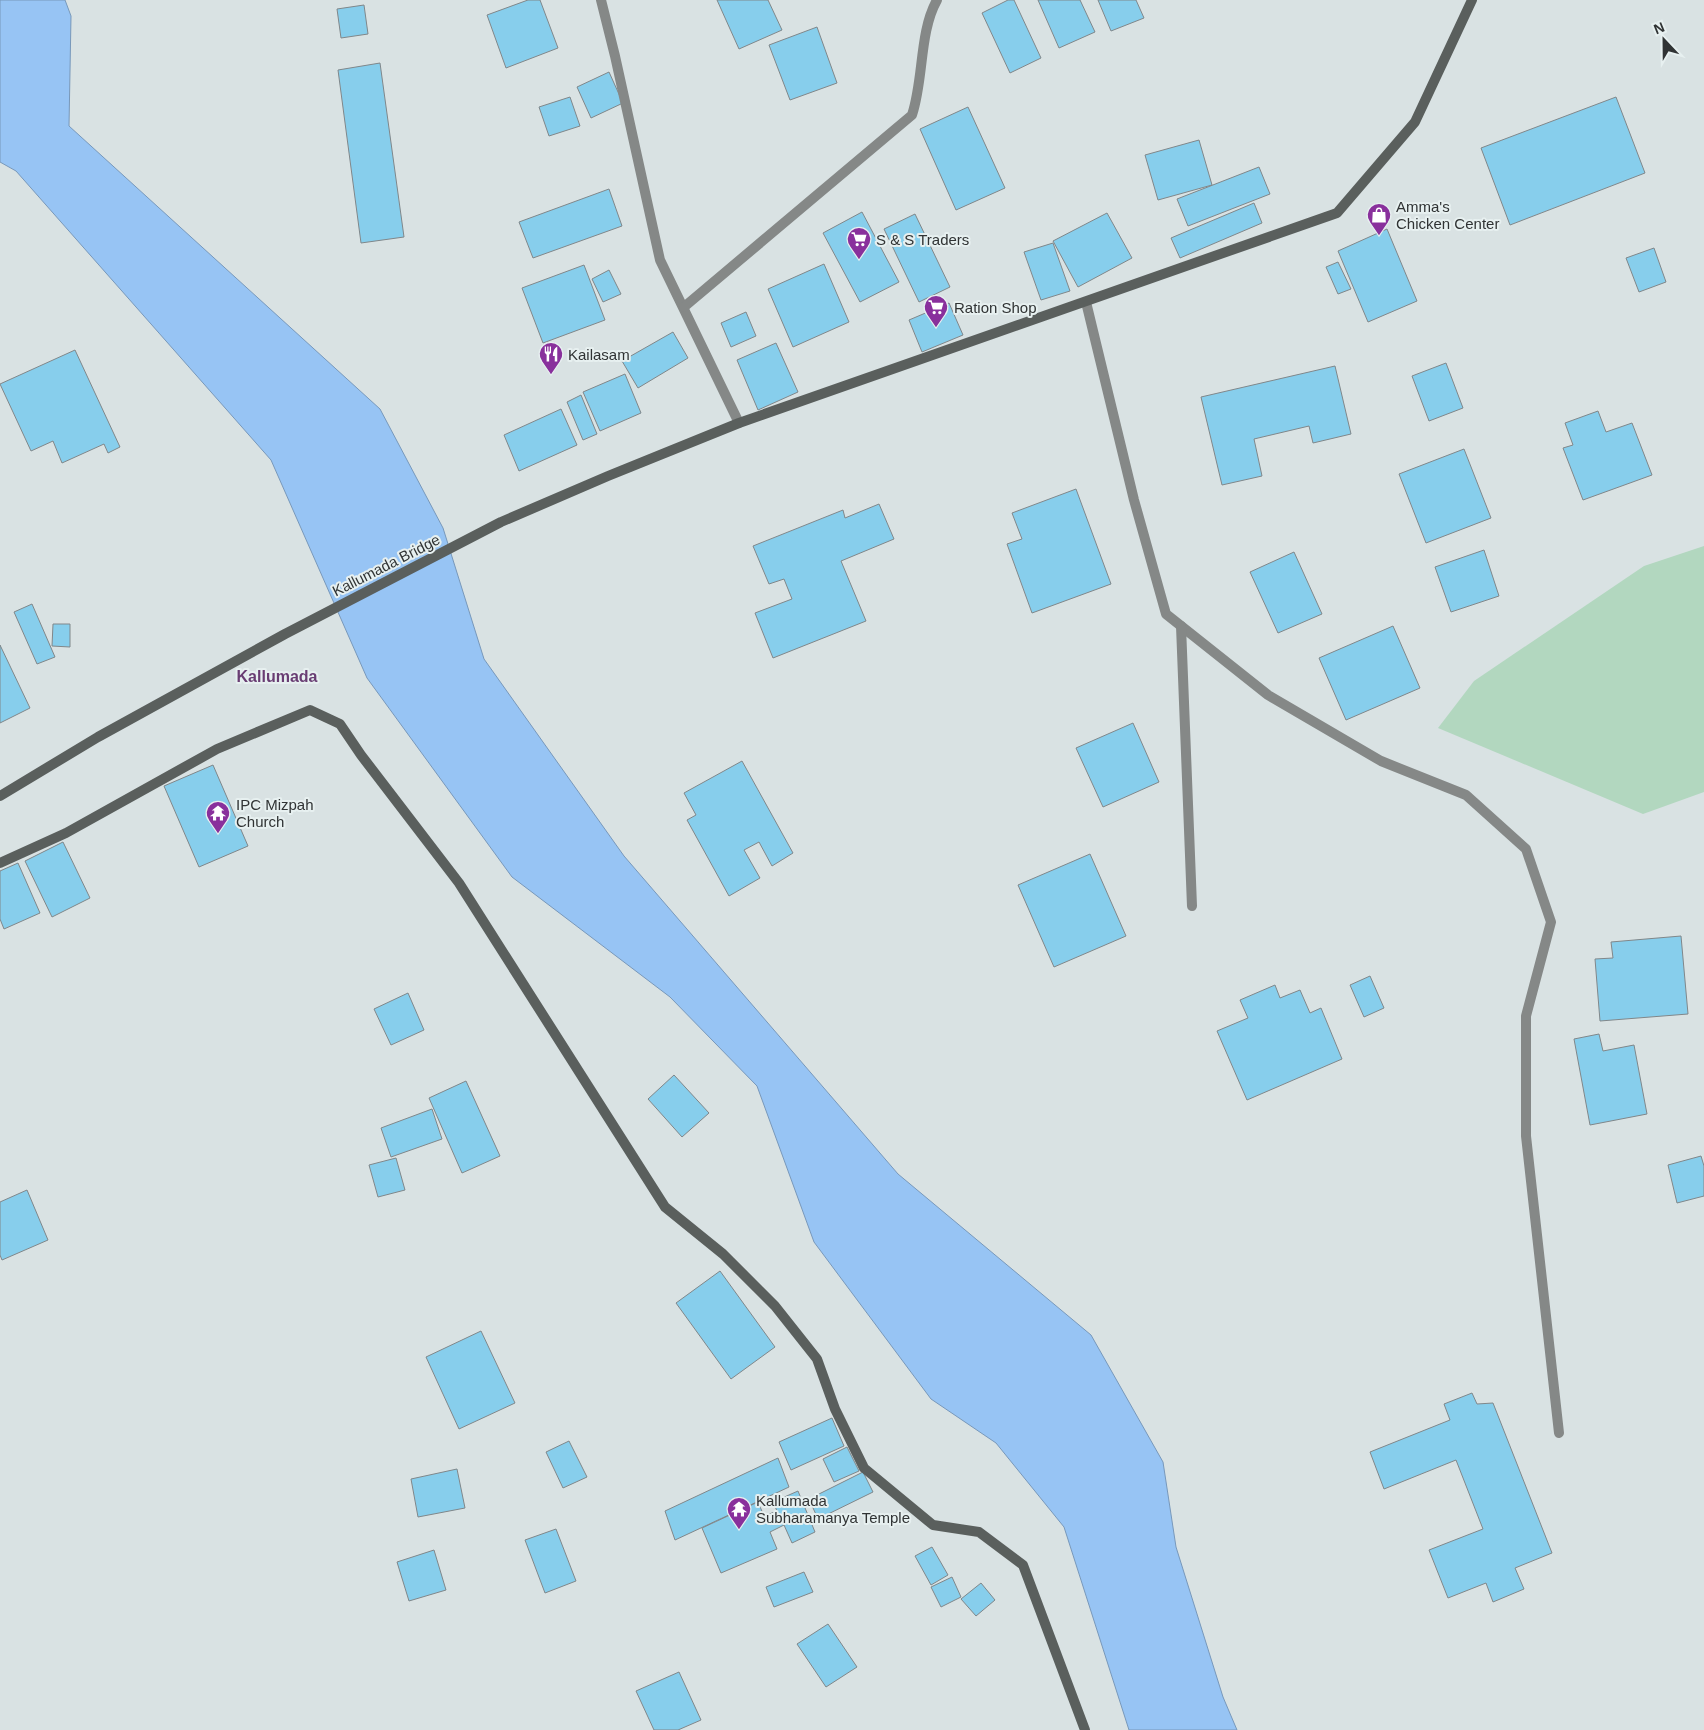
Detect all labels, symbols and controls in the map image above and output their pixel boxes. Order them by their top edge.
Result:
north arrow [1639,15,1689,65]
text: N [1651,19,1667,37]
place label: Amma's Chicken Center [1396,198,1499,232]
shop icon: Amma's Chicken Center [1366,202,1392,236]
supermarket icon: S & S Traders [846,226,872,260]
place label: S & S Traders [876,231,969,248]
supermarket icon: Ration Shop [923,294,949,328]
place label: Ration Shop [954,299,1037,316]
restaurant icon: Kailasam [538,341,564,375]
place label: Kailasam [568,346,630,363]
street label: Kallumada Bridge [329,531,443,599]
district label: Kallumada [237,668,318,685]
place label: IPC Mizpah Church [236,796,314,830]
temple icon: IPC Mizpah Church [205,800,231,834]
place label: Kallumada Subharamanya Temple [756,1492,910,1526]
temple icon: Kallumada Subharamanya Temple [726,1496,752,1530]

